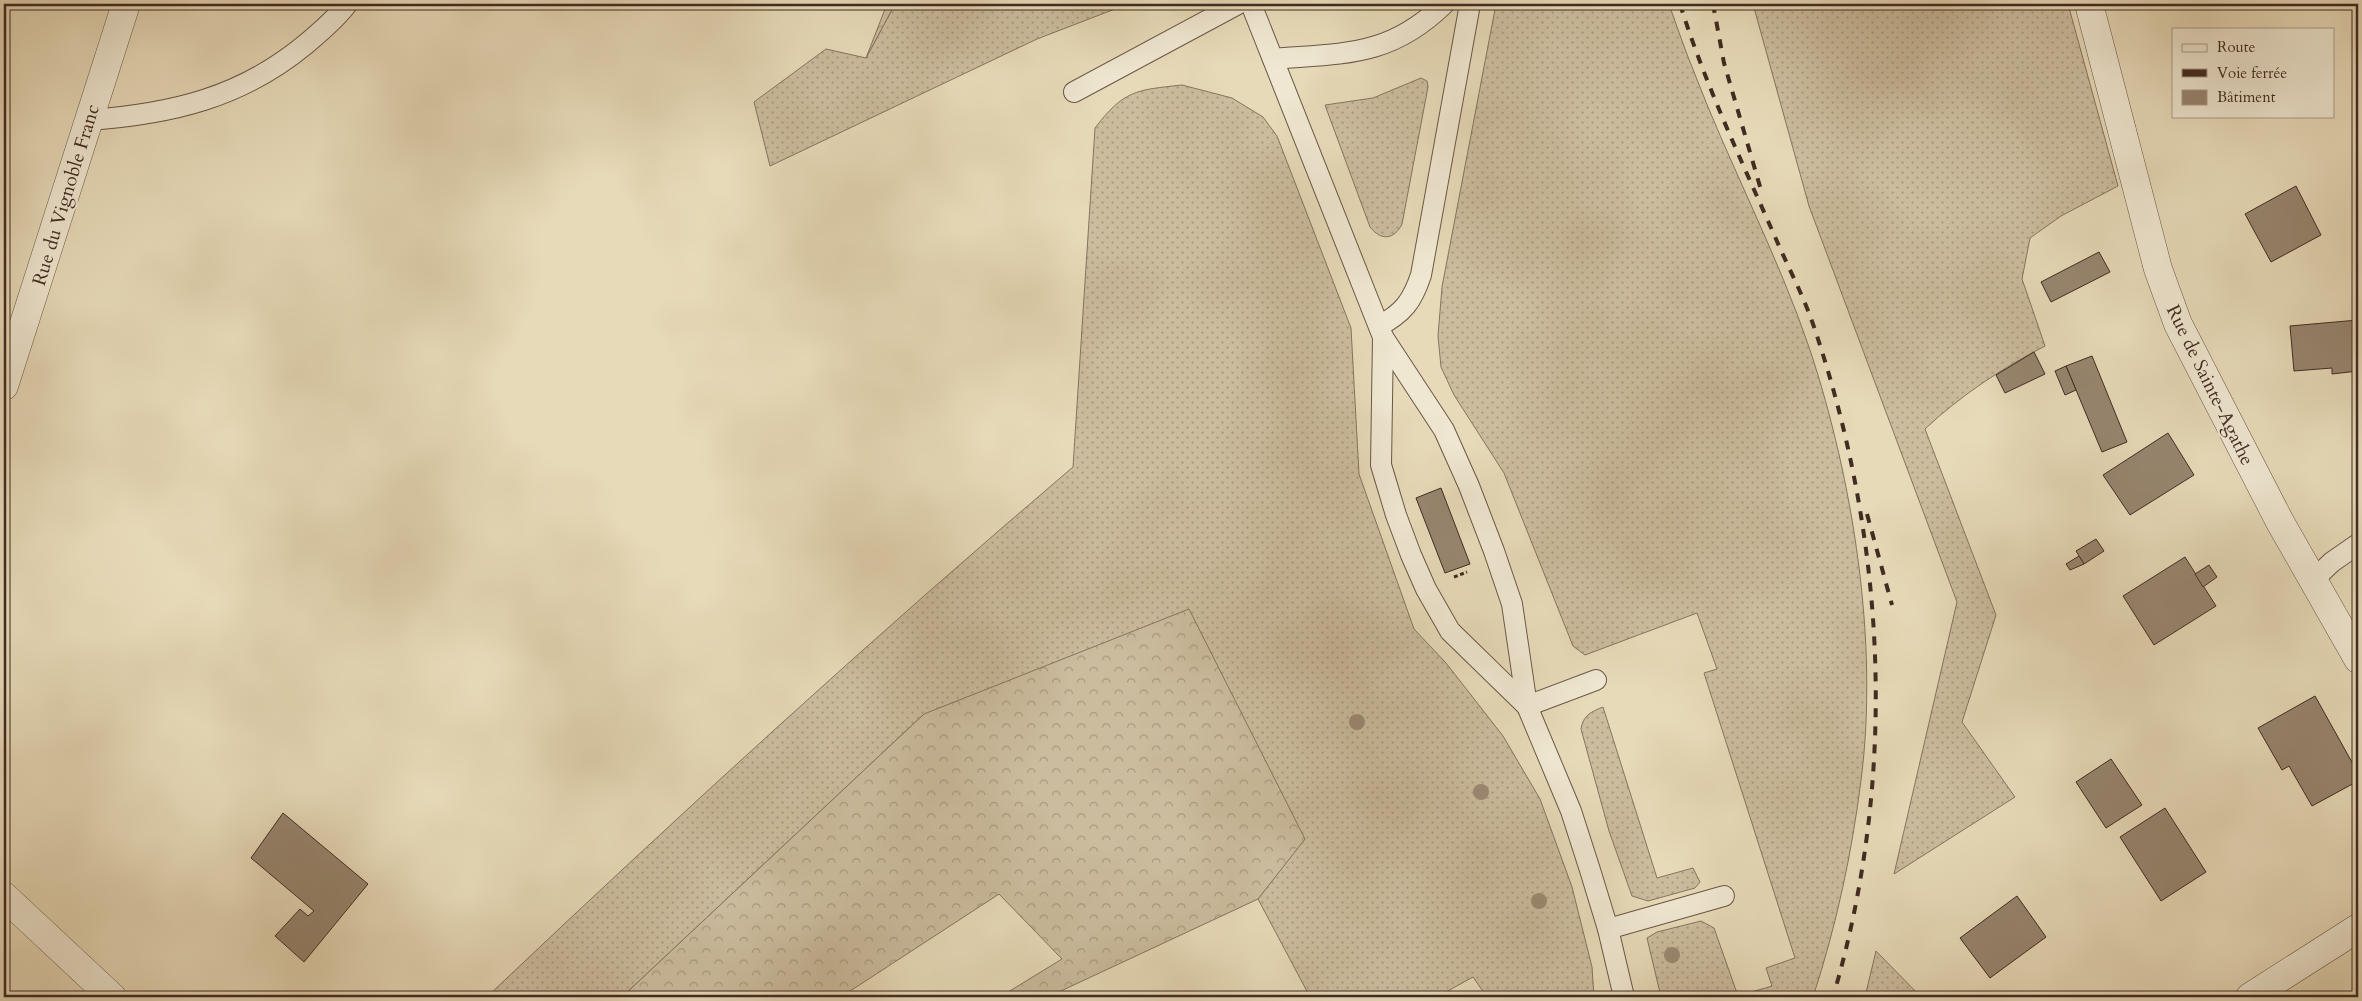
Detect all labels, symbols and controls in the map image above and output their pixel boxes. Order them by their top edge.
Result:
legend [2172,28,2334,118]
text: Route [2217,37,2255,57]
text: Voie ferrée [2217,63,2287,83]
text: Bâtiment [2217,87,2276,107]
street label: Rue du Vignoble Franc [26,101,106,289]
street label: Rue de Sainte-Agathe [2160,300,2260,470]

